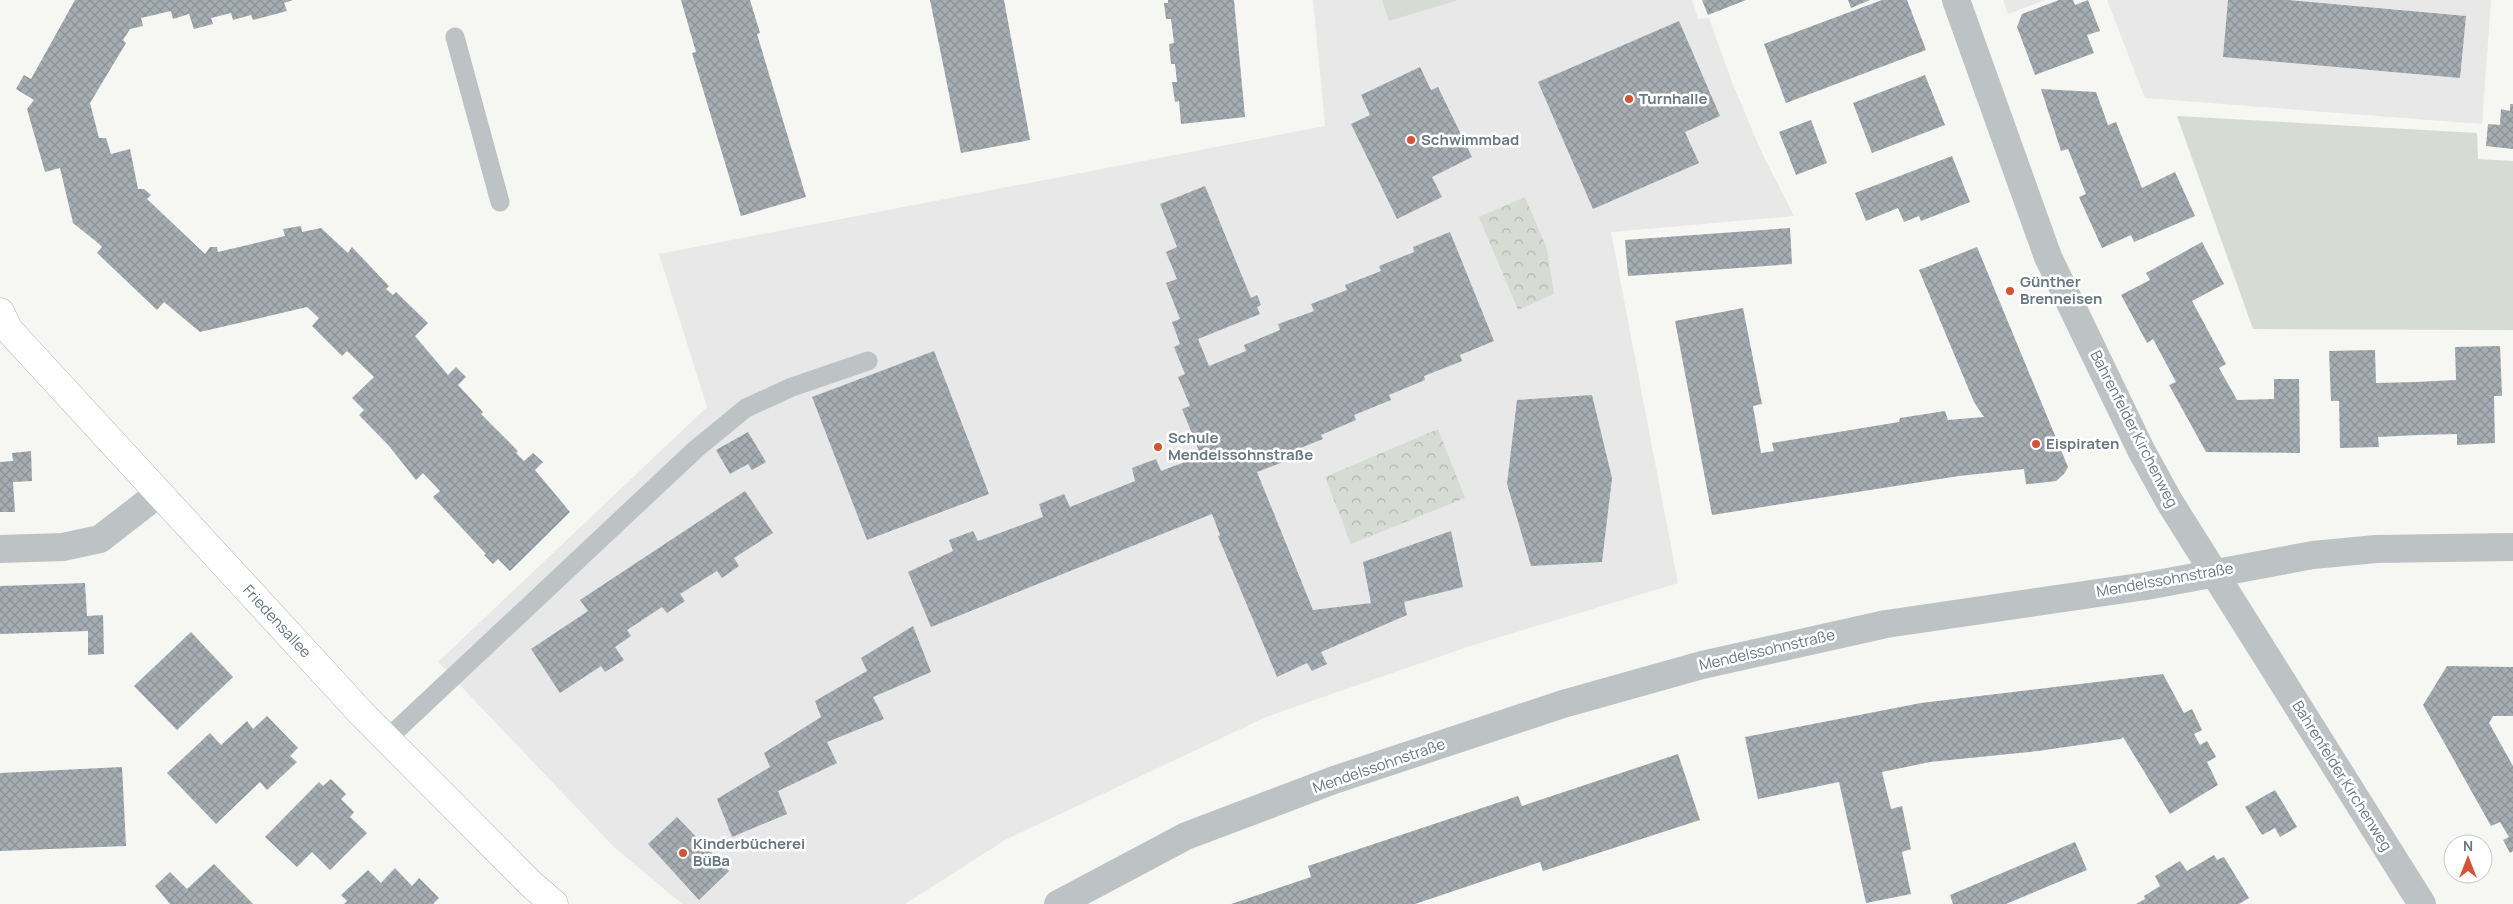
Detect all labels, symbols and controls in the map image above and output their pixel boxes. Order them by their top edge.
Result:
place label: Turnhalle [1639,88,1708,109]
marker: Turnhalle [1623,93,1635,105]
place label: Schwimmbad [1421,129,1519,150]
marker: Schwimmbad [1405,134,1417,146]
place label: Günther Brenneisen [2020,271,2102,309]
marker: Günther Brenneisen [2004,285,2016,297]
street label: Bahrenfelder Kirchenweg [2086,347,2183,511]
place label: Schule Mendelssohnstraße [1168,427,1313,465]
place label: Eispiraten [2046,433,2119,454]
marker: Eispiraten [2030,438,2042,450]
marker: Schule Mendelssohnstraße [1152,441,1164,453]
street label: Mendelssohnstraße [2095,557,2235,602]
street label: Friedensallee [238,580,316,662]
street label: Mendelssohnstraße [1697,624,1837,675]
street label: Bahrenfelder Kirchenweg [2287,697,2397,855]
street label: Mendelssohnstraße [1310,733,1448,798]
place label: Kinderbücherei BüBa [693,833,805,871]
north arrow [2443,834,2493,884]
text: N [2463,836,2473,855]
marker: Kinderbücherei BüBa [677,847,689,859]

